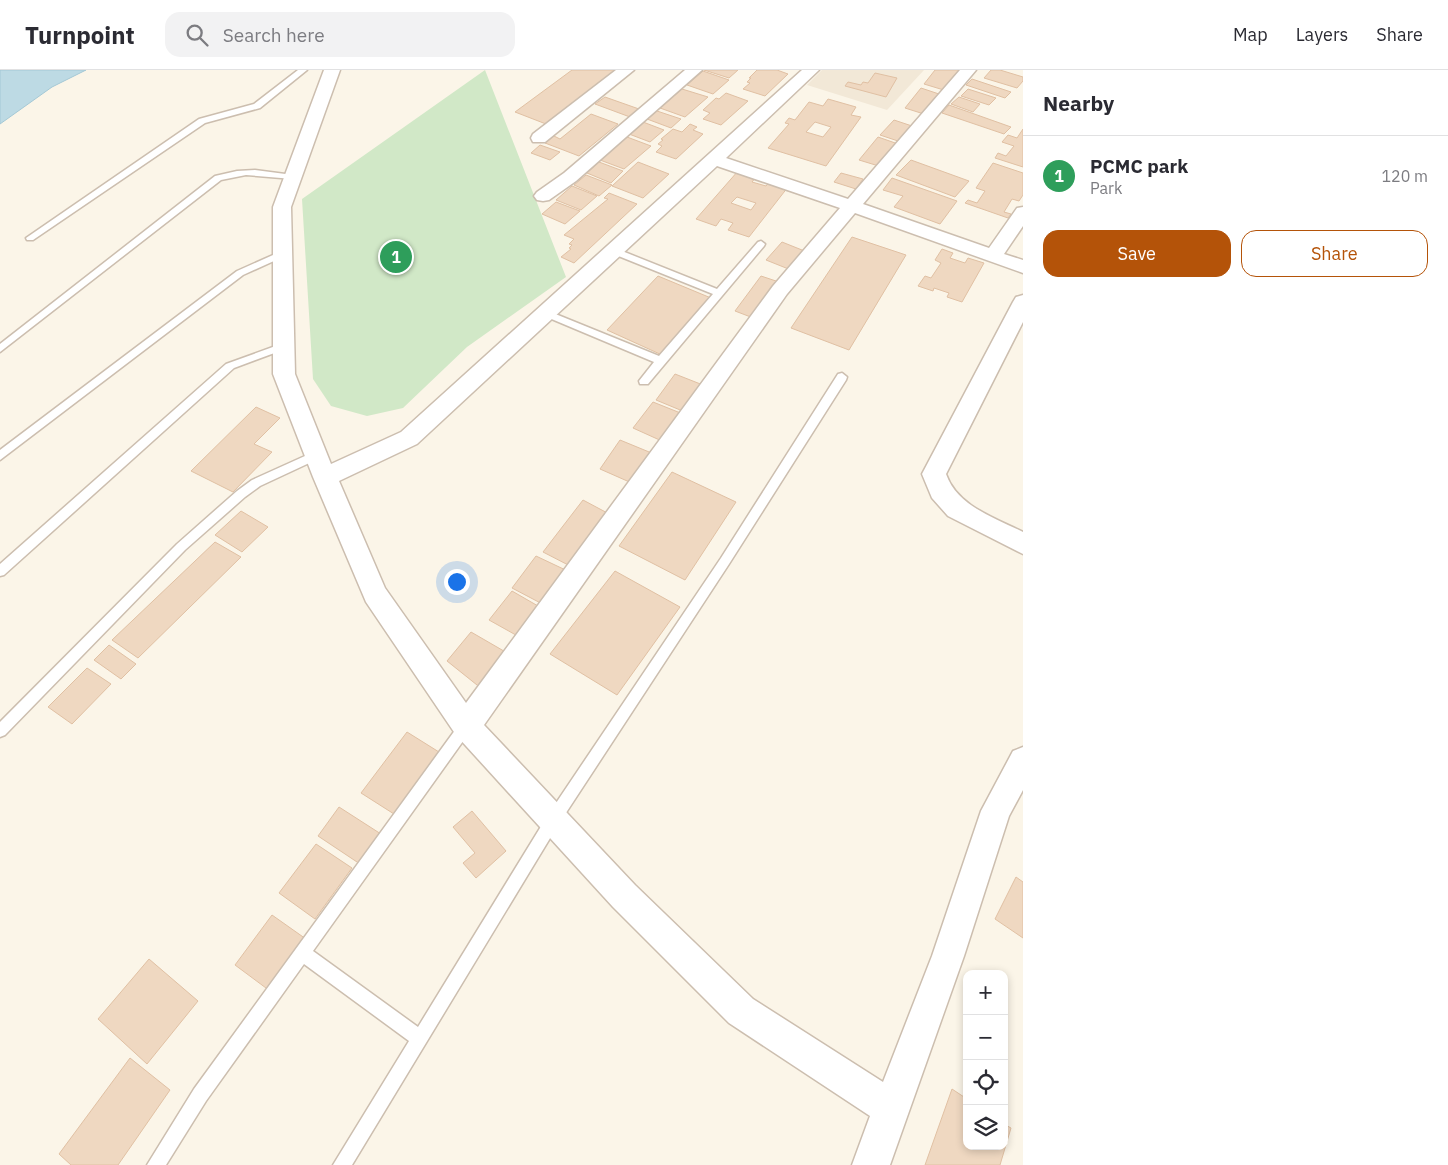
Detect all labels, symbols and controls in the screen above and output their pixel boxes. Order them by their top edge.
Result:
search box [165,12,515,57]
text: Turnpoint [25,19,135,51]
icon: search [183,21,211,49]
text: Search here [223,23,325,47]
text: Map [1233,23,1268,46]
text: Layers [1296,23,1348,46]
text: Share [1376,23,1423,46]
text: Nearby [1043,89,1114,117]
text: PCMC park [1090,154,1188,178]
text: 1 [1054,166,1064,186]
text: 120 m [1381,166,1428,186]
text: Park [1090,178,1122,198]
button: Save [1043,230,1231,277]
button: Share [1241,230,1428,277]
pin: 1 [380,238,412,276]
your location [444,569,470,595]
map controls [963,970,1008,1150]
button: + [963,970,1008,1015]
button: − [963,1015,1008,1060]
button: locate [963,1060,1008,1105]
button: layers [963,1105,1008,1150]

